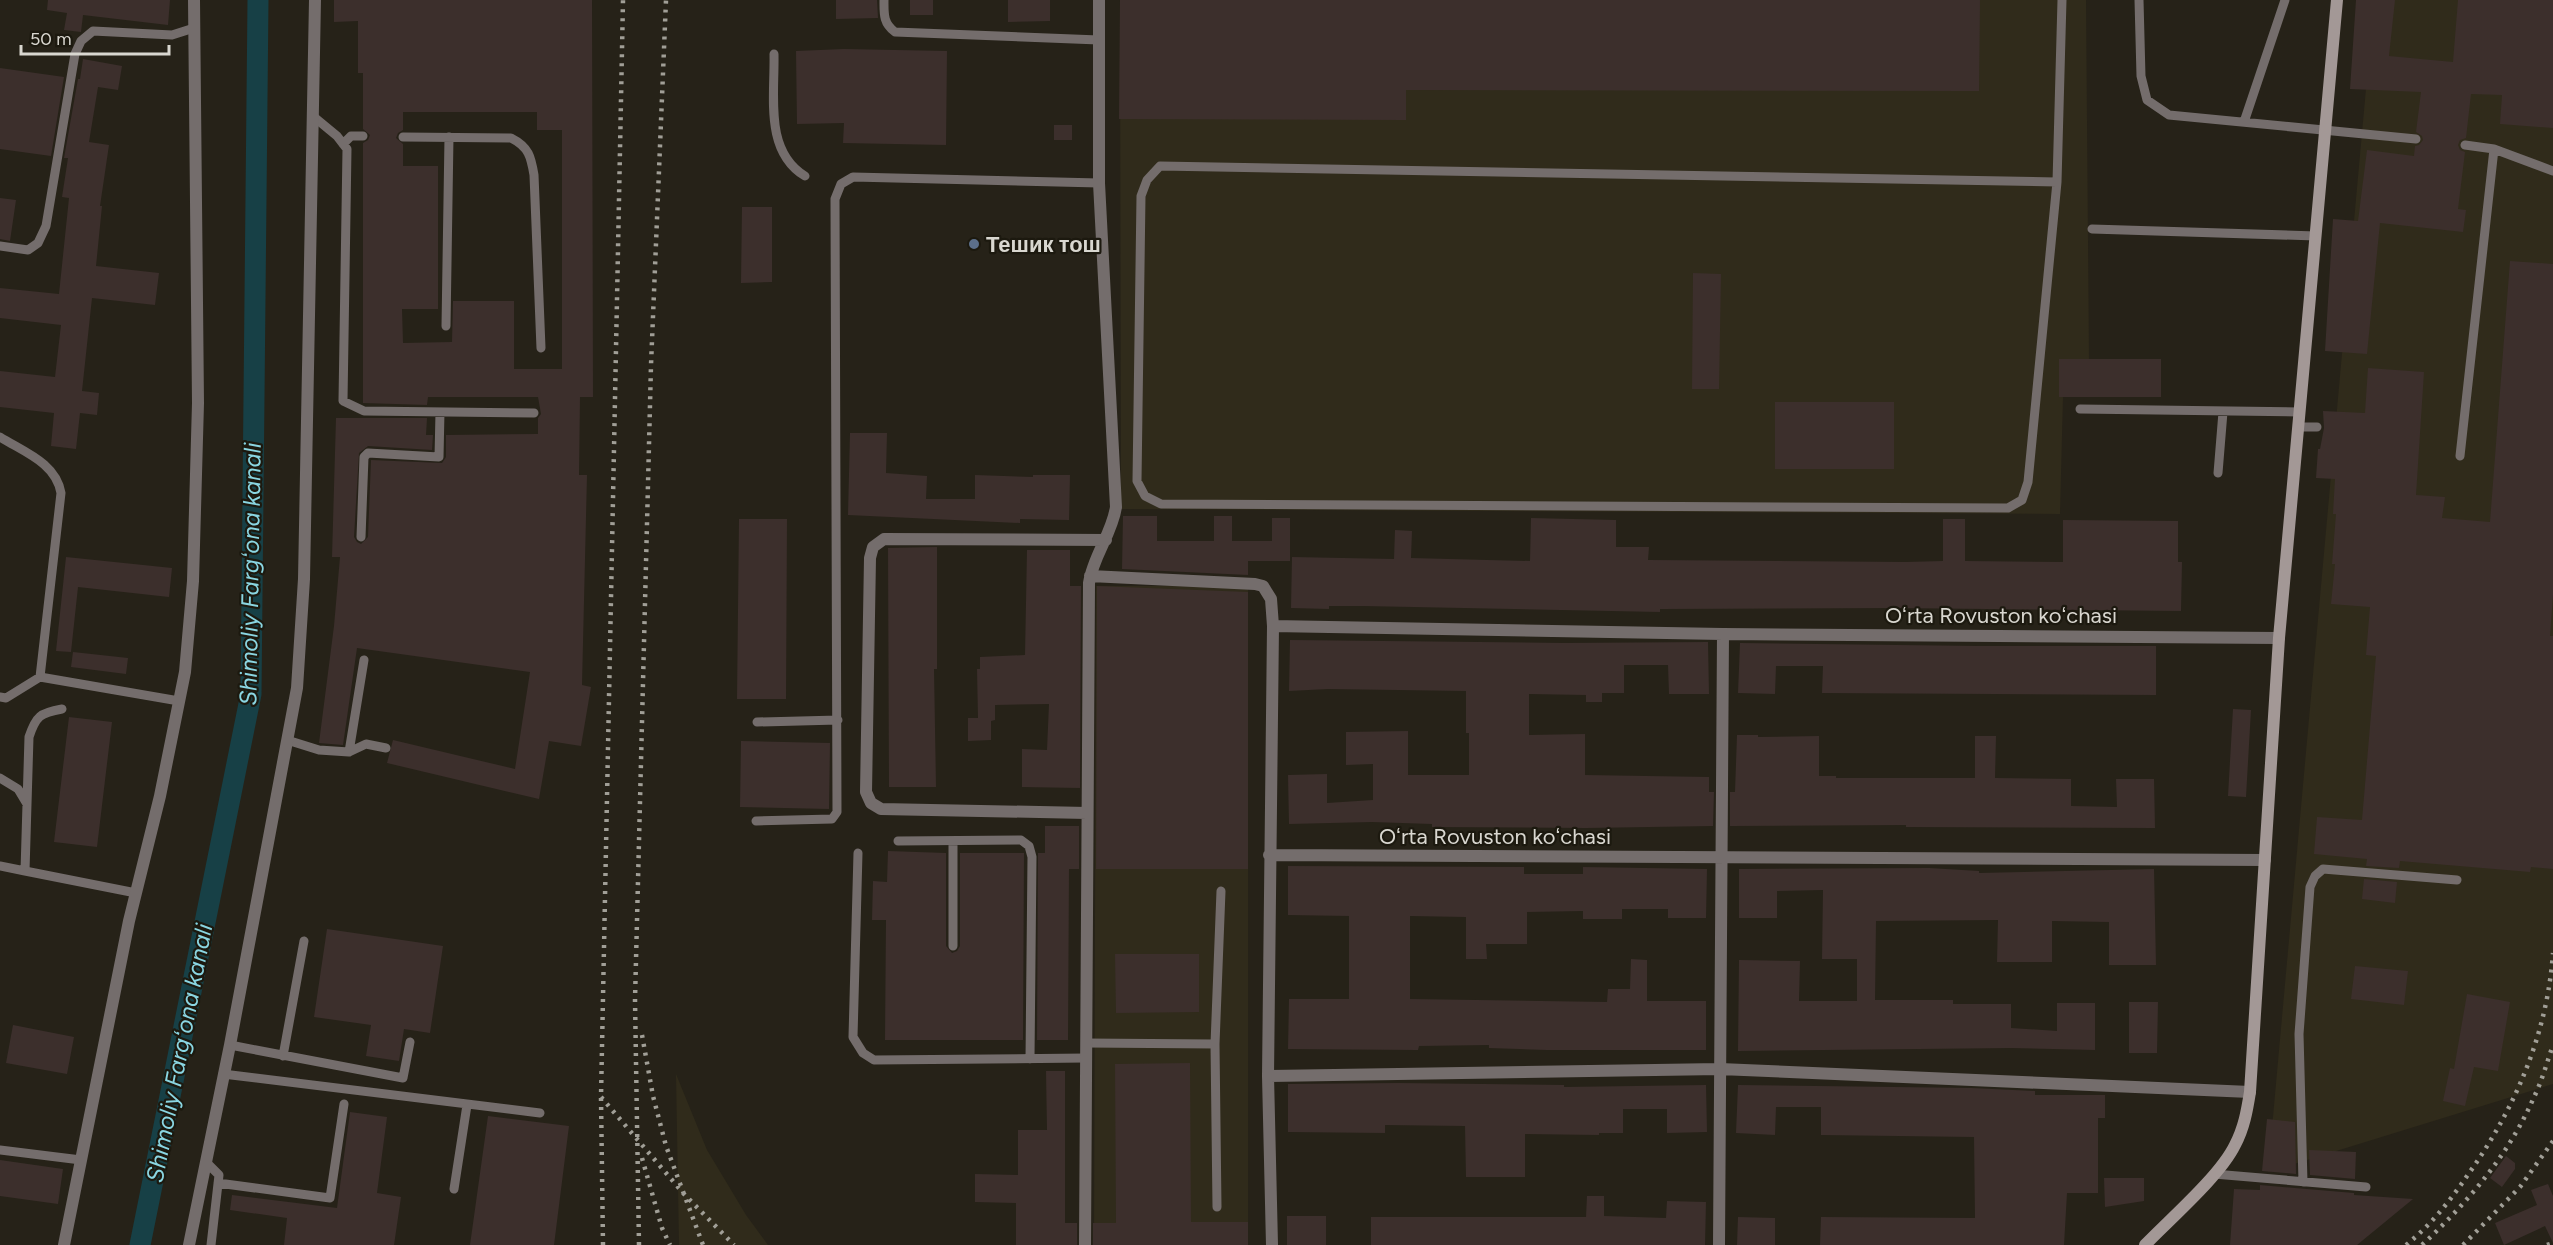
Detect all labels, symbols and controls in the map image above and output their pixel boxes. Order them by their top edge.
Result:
scale bar [21,18,170,56]
text: 50 m [30,28,72,50]
place label: Тешик тош [986,231,1101,258]
marker: Тешик тош [967,237,981,251]
water label: Shimoliy Fargʻona kanali [233,442,267,706]
street label: Oʻrta Rovuston koʻchasi [1885,602,2117,629]
street label: Oʻrta Rovuston koʻchasi [1379,823,1611,850]
water label: Shimoliy Fargʻona kanali [140,921,218,1185]

